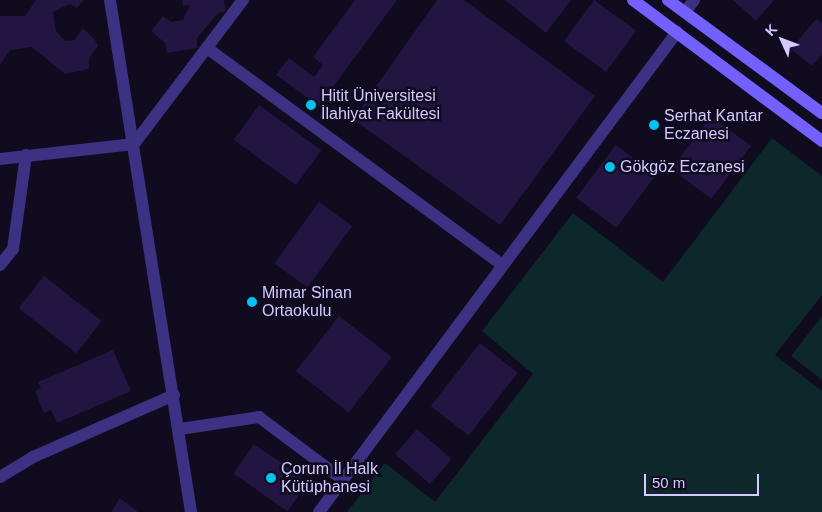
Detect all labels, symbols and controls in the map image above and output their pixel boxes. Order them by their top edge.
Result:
north arrow [757,15,807,65]
text: K [762,21,780,39]
place label: Hitit Üniversitesi İlahiyat Fakültesi [321,86,440,124]
marker: Hitit Üniversitesi İlahiyat Fakültesi [305,99,317,111]
place label: Serhat Kantar Eczanesi [664,106,763,144]
marker: Serhat Kantar Eczanesi [648,119,660,131]
place label: Gökgöz Eczanesi [620,157,745,177]
marker: Gökgöz Eczanesi [604,161,616,173]
place label: Mimar Sinan Ortaokulu [262,283,352,321]
marker: Mimar Sinan Ortaokulu [246,296,258,308]
place label: Çorum İl Halk Kütüphanesi [281,459,378,497]
scale bar [647,464,762,496]
marker: Çorum İl Halk Kütüphanesi [265,472,277,484]
text: 50 m [652,474,685,491]

